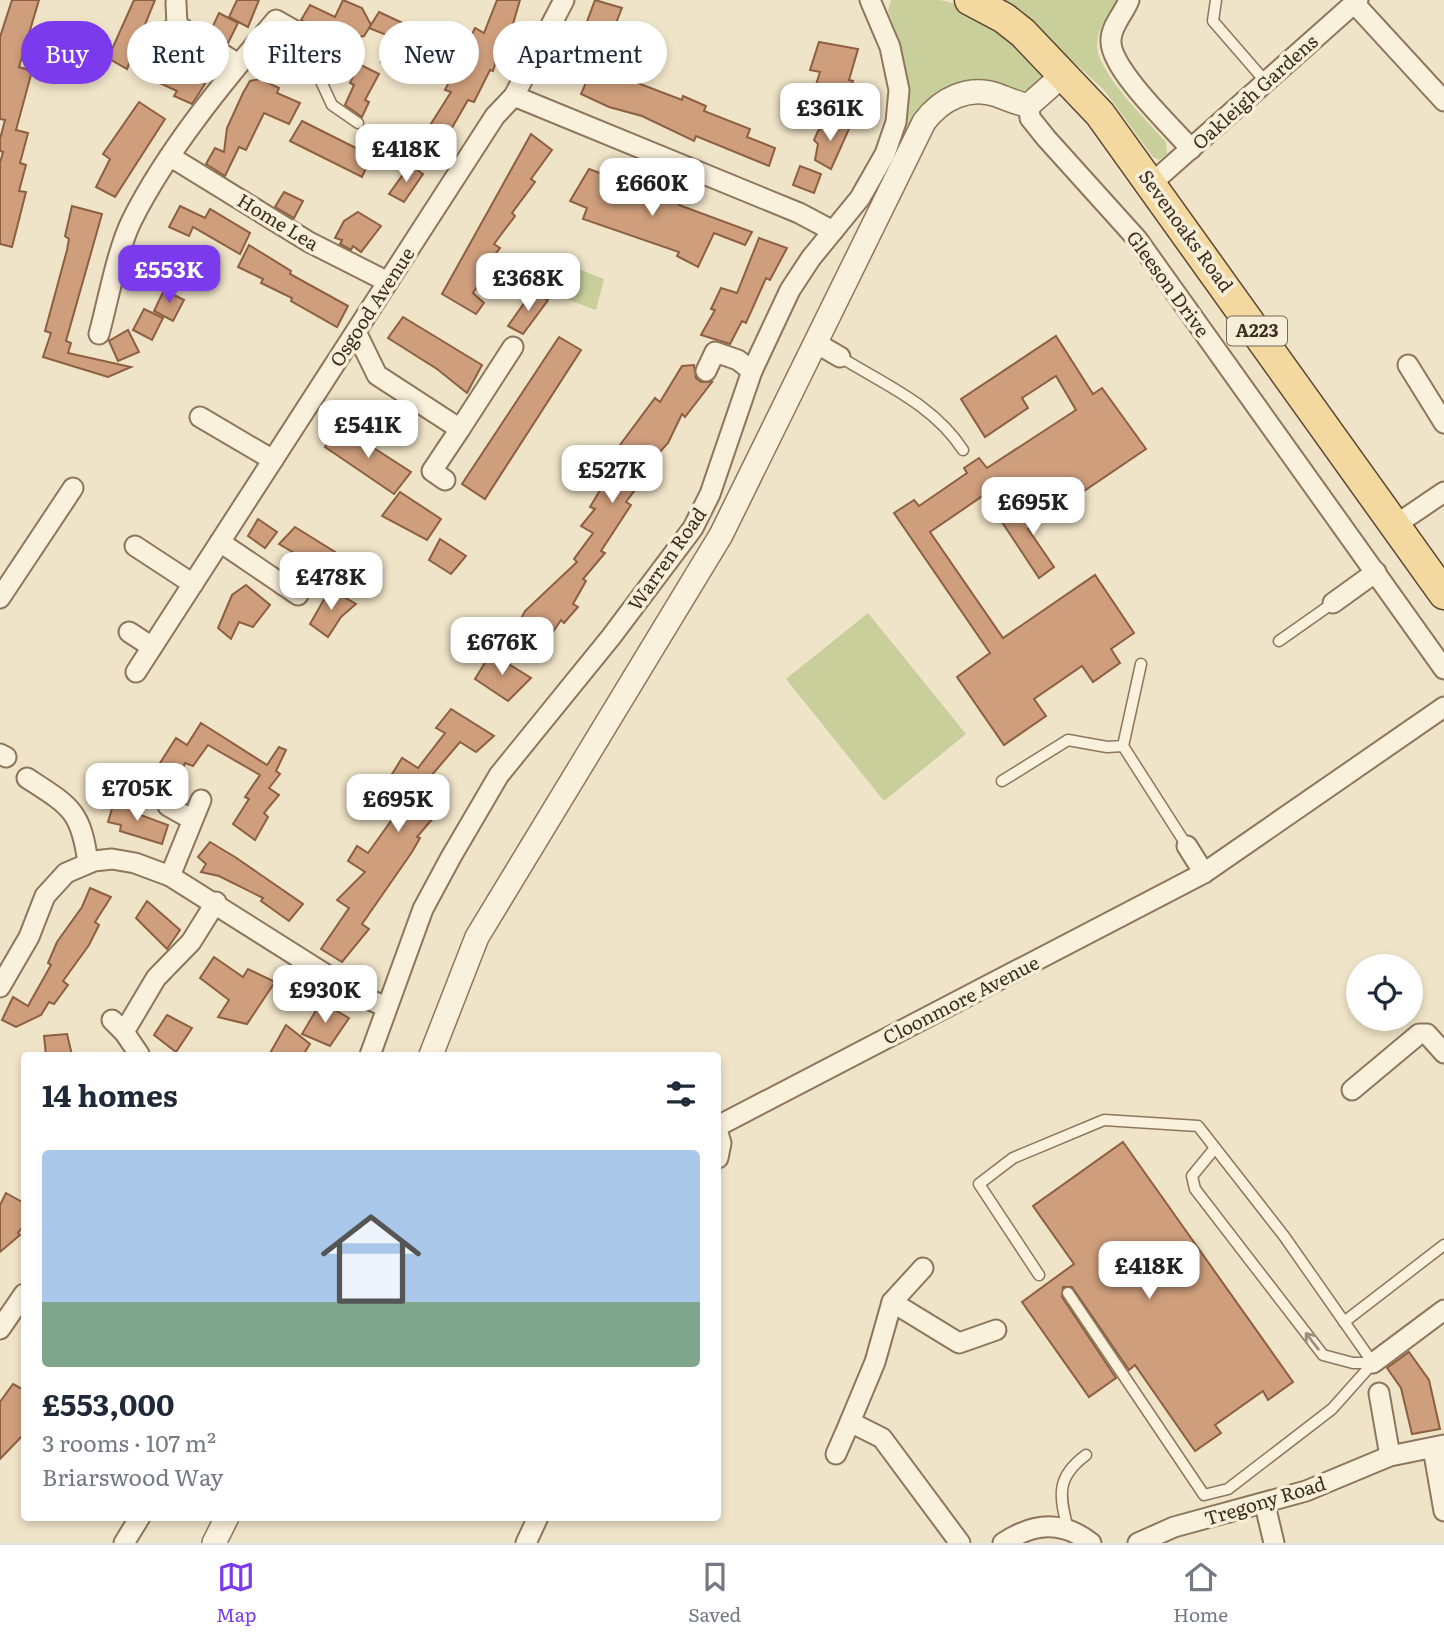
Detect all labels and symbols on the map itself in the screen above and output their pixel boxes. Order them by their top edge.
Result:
street label: Oakleigh Gardens [1185,27,1324,155]
pin: £361K [781,83,879,143]
pin: £418K [357,124,455,184]
pin: £660K [603,158,701,218]
street label: Sevenoaks Road [1133,163,1241,298]
street label: Home Lea [232,186,325,257]
street label: Gleeson Drive [1121,224,1217,343]
street label: Osgood Avenue [322,241,420,372]
pin: £553K [120,246,218,305]
pin: £368K [479,254,577,313]
road number: A223 [1227,316,1287,346]
pin: £541K [319,400,417,460]
pin: £527K [563,446,661,505]
pin: £695K [984,477,1082,537]
street label: Warren Road [620,501,712,616]
pin: £478K [282,552,380,612]
pin: £676K [453,618,551,677]
pin: £705K [88,764,186,823]
pin: £695K [349,774,447,834]
street label: Cloonmore Avenue [877,947,1044,1051]
pin: £930K [276,965,374,1025]
pin: £418K [1100,1242,1198,1301]
one-way arrow [1305,1332,1320,1351]
street label: Tregony Road [1200,1468,1329,1532]

